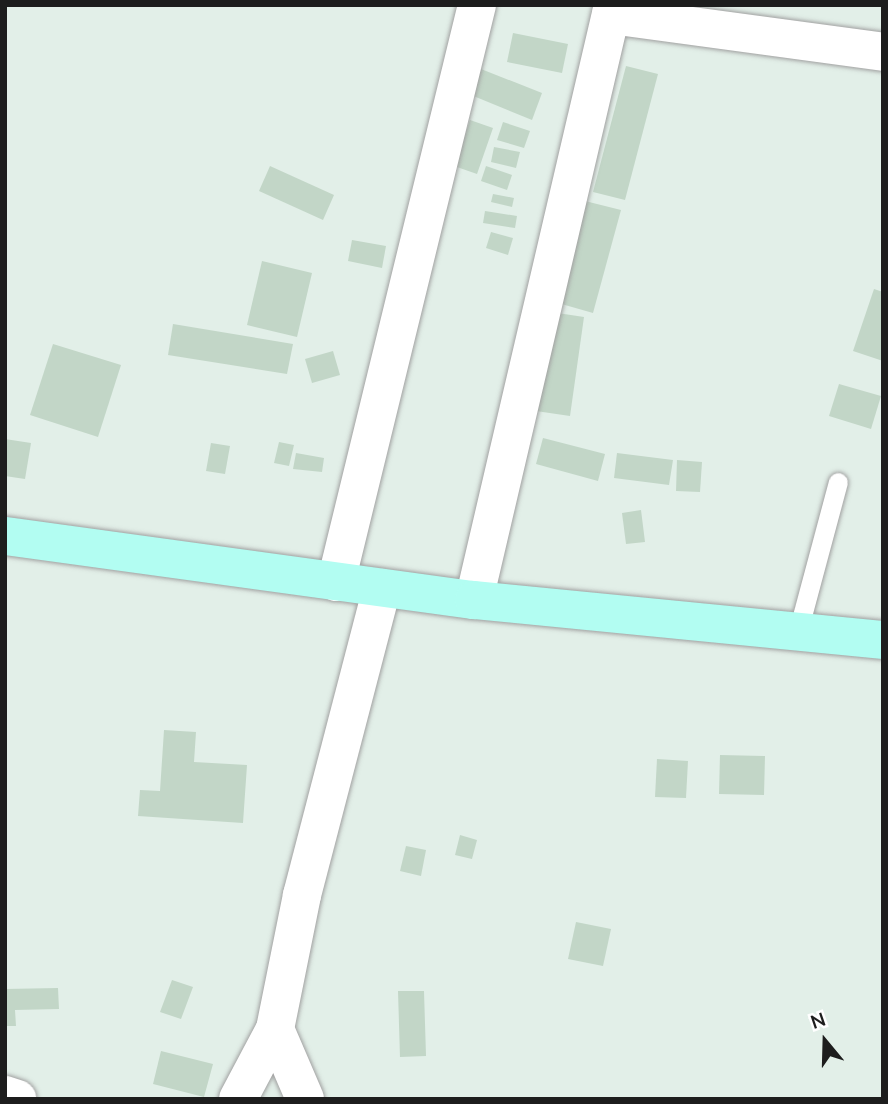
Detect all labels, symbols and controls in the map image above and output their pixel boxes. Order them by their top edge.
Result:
north arrow [790,1006,860,1076]
text: N [807,1007,829,1036]

